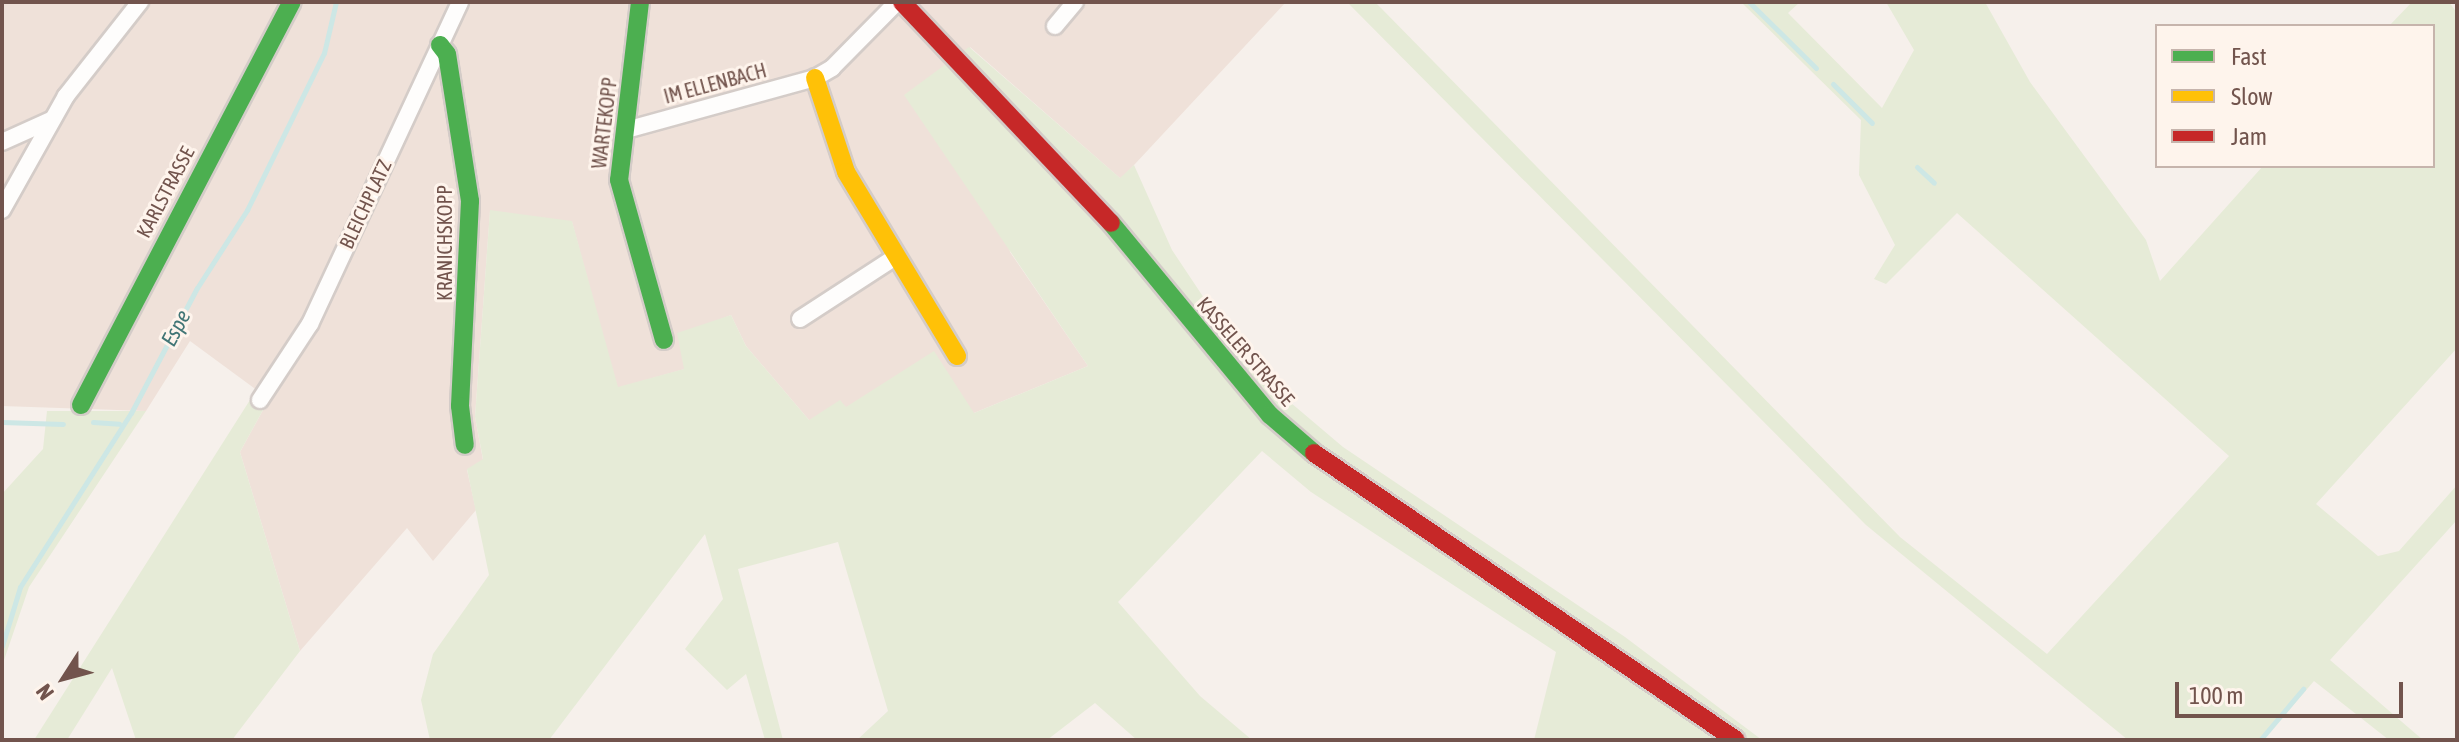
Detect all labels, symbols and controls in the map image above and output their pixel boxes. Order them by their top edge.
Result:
legend [2155,24,2435,168]
text: Fast [2231,43,2267,70]
street label: IM ELLENBACH [661,58,769,108]
street label: WARTEKOPP [587,76,621,170]
text: Slow [2231,83,2273,110]
text: Jam [2231,123,2267,150]
street label: KARLSTRASSE [131,142,199,242]
street label: BLEICHPLATZ [334,156,396,252]
street label: KRANICHSKOPP [432,185,456,301]
street label: KASSELER STRASSE [1192,292,1300,410]
water label: Espe [156,305,196,351]
north arrow [24,638,104,718]
scale bar [2179,666,2407,716]
text: N [30,679,59,705]
text: 100 m [2189,682,2243,709]

